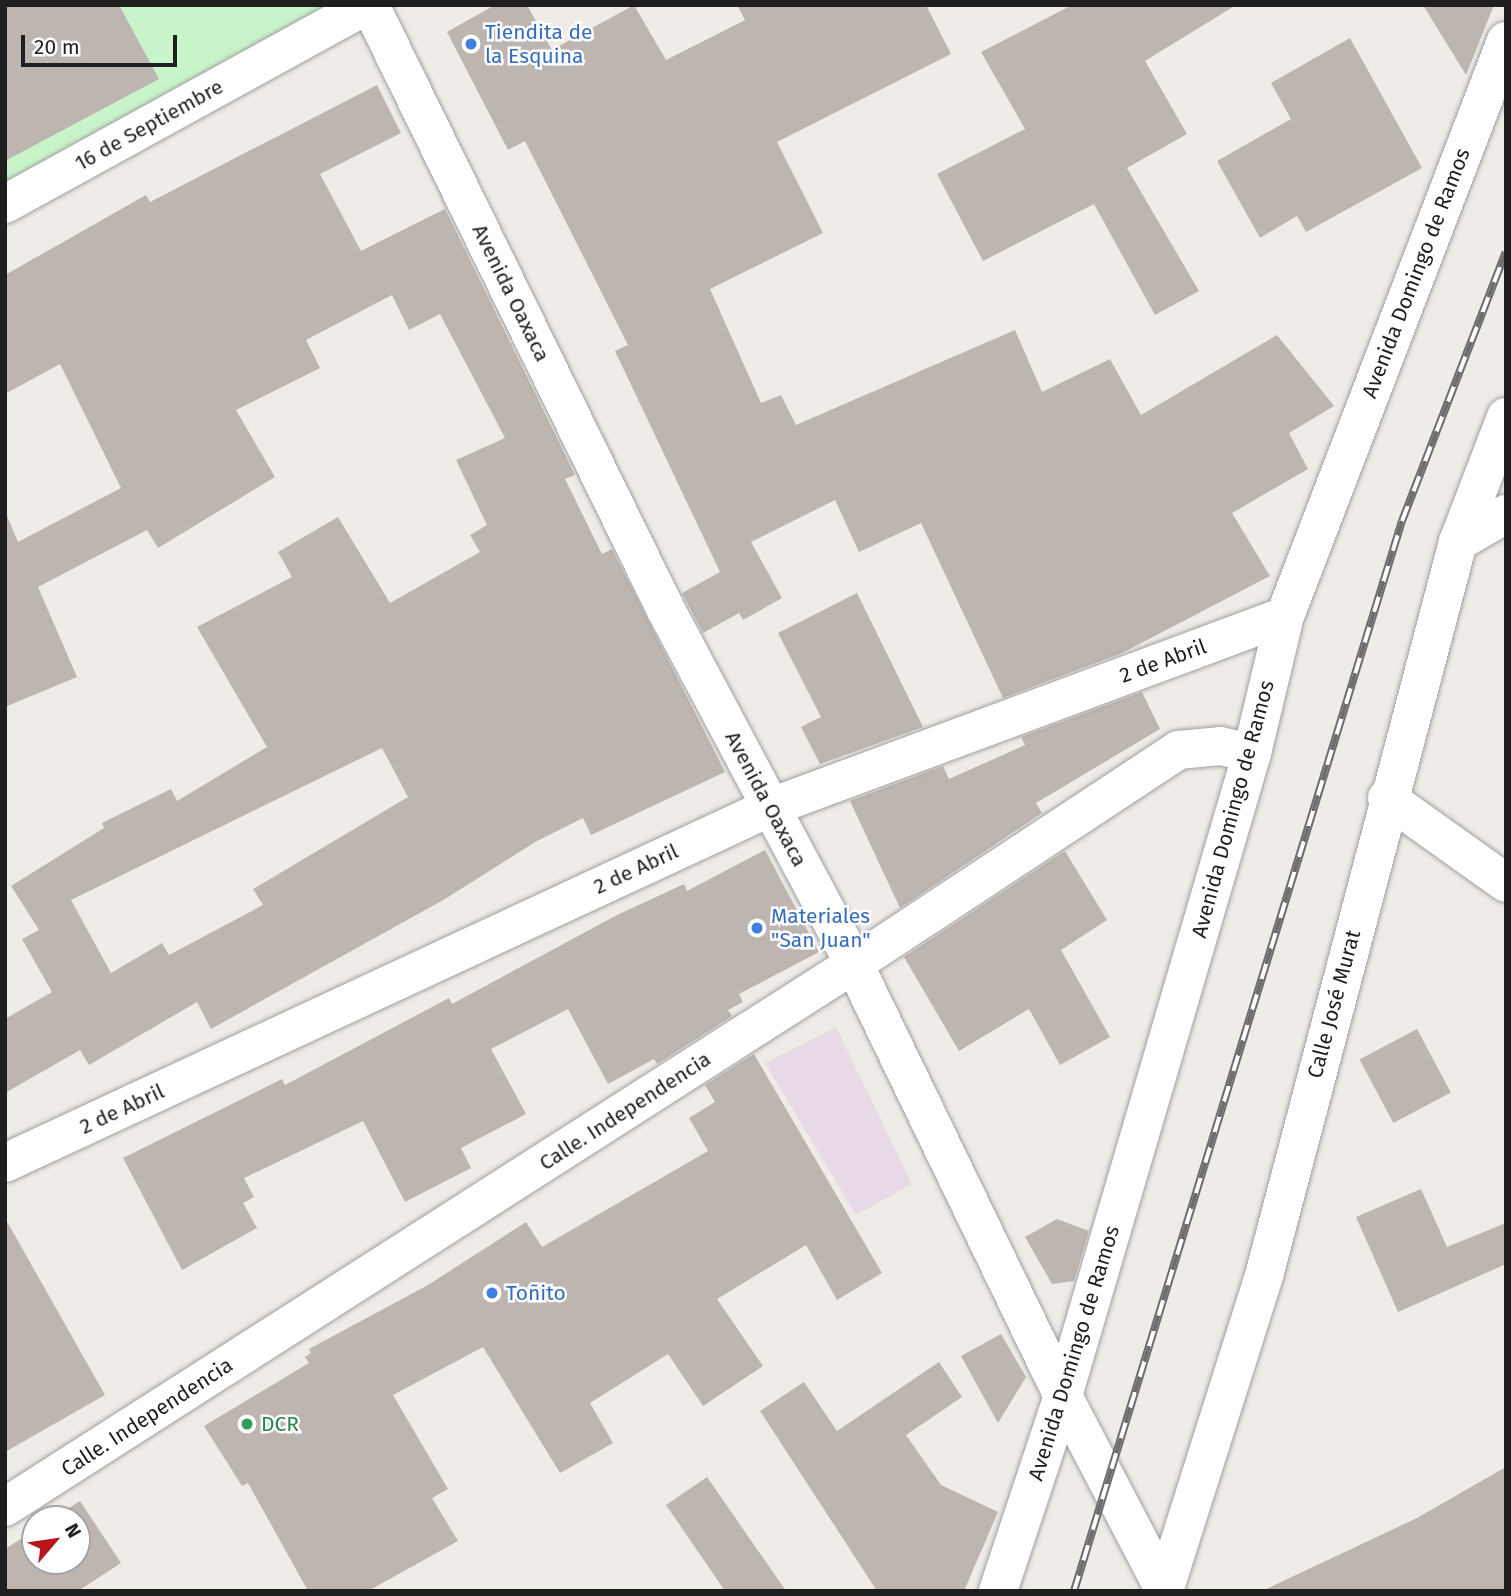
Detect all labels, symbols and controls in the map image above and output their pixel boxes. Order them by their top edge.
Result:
place label: Tiendita de la Esquina [485,19,592,69]
scale bar [24,21,180,65]
text: 20 m [34,34,80,60]
marker: Tiendita de la Esquina [463,36,479,52]
street label: 16 de Septiembre [71,74,227,176]
street label: Avenida Domingo de Ramos [1357,145,1475,401]
street label: Avenida Oaxaca [467,220,555,366]
street label: 2 de Abril [1116,634,1210,688]
street label: Avenida Domingo de Ramos [1186,678,1280,940]
street label: Avenida Oaxaca [720,727,812,871]
street label: 2 de Abril [590,839,682,899]
place label: Materiales "San Juan" [771,903,871,953]
marker: Materiales "San Juan" [749,920,765,936]
street label: Calle José Murat [1302,927,1366,1081]
street label: Calle. Independencia [535,1046,715,1176]
street label: 2 de Abril [76,1079,168,1139]
street label: Avenida Domingo de Ramos [1023,1222,1125,1484]
place label: Toñito [506,1280,566,1306]
marker: Toñito [484,1285,500,1301]
street label: Calle. Independencia [57,1352,237,1482]
place label: DCR [261,1411,299,1437]
marker: DCR [239,1416,255,1432]
north arrow [21,1505,91,1575]
text: N [60,1519,86,1542]

